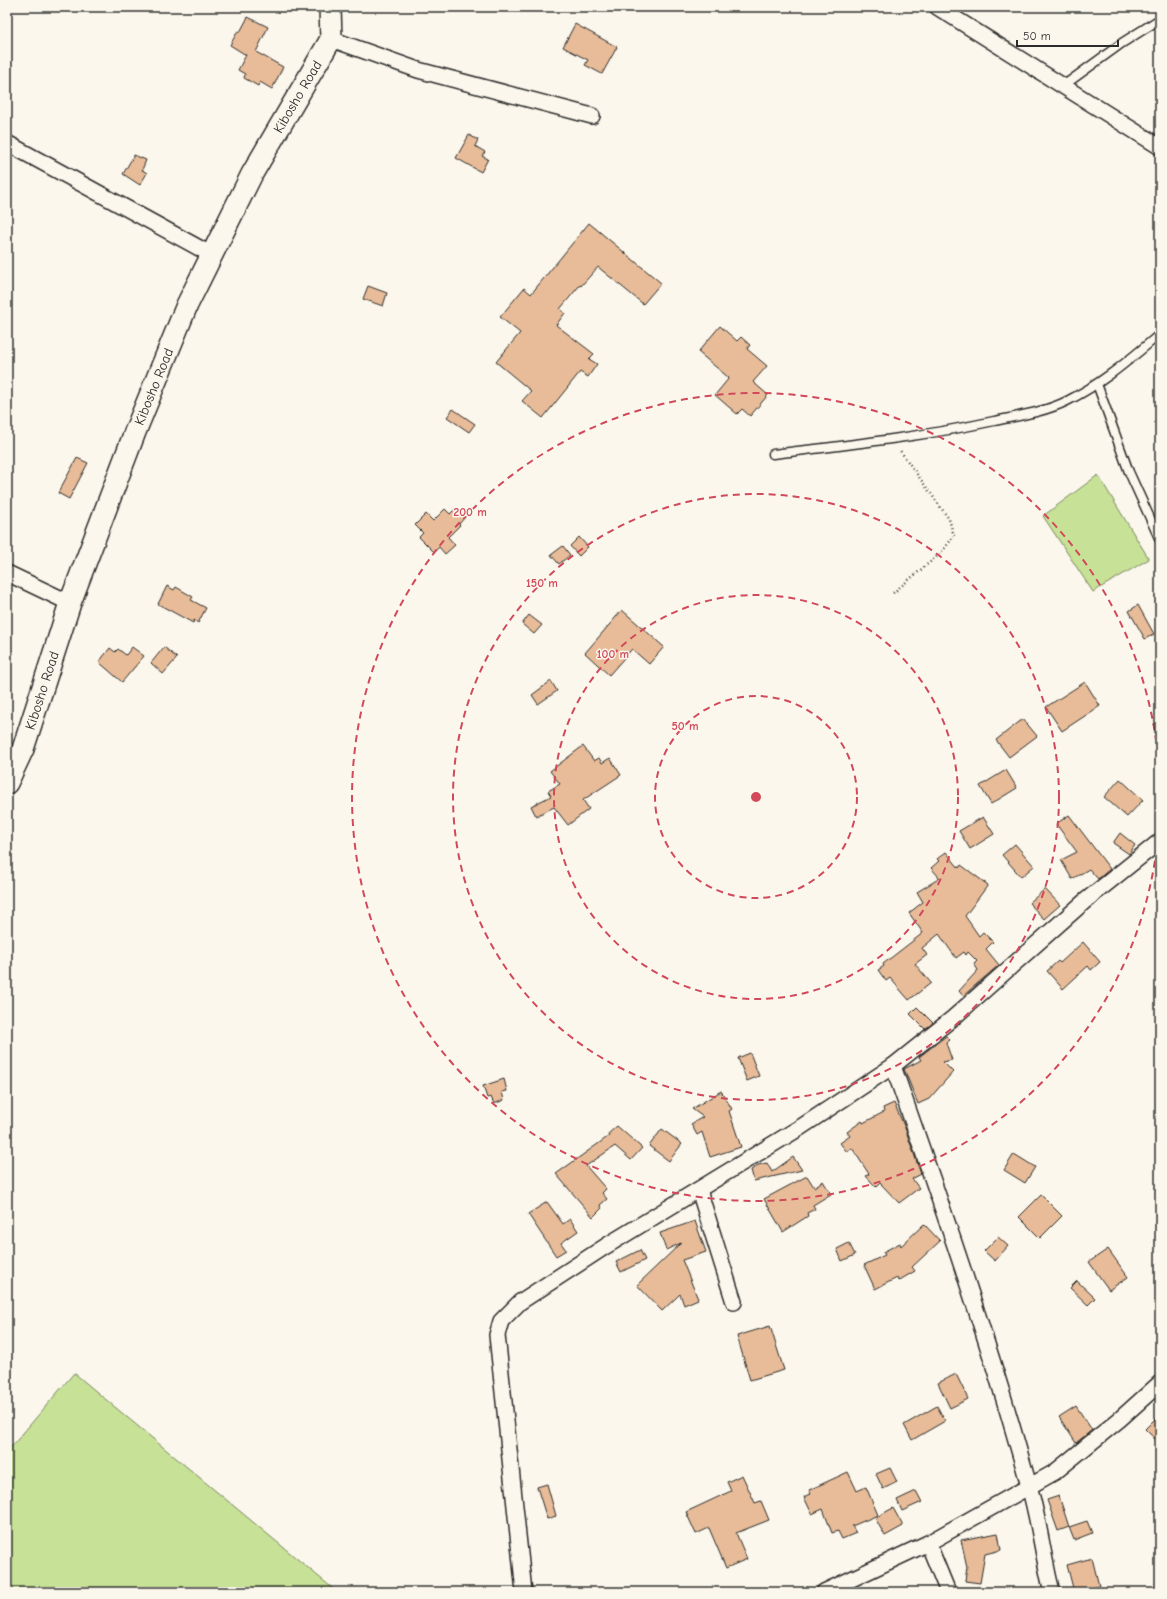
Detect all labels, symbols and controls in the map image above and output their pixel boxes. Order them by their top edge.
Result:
scale bar [1017,22,1118,48]
text: 50 m [1023,29,1051,43]
street label: Kibosho Road [270,57,326,136]
street label: Kibosho Road [131,346,177,428]
text: 200 m [453,505,487,519]
text: 150 m [526,576,558,590]
text: 100 m [597,647,629,661]
street label: Kibosho Road [22,649,63,732]
text: 50 m [671,719,699,733]
centre of rings [749,790,763,804]

